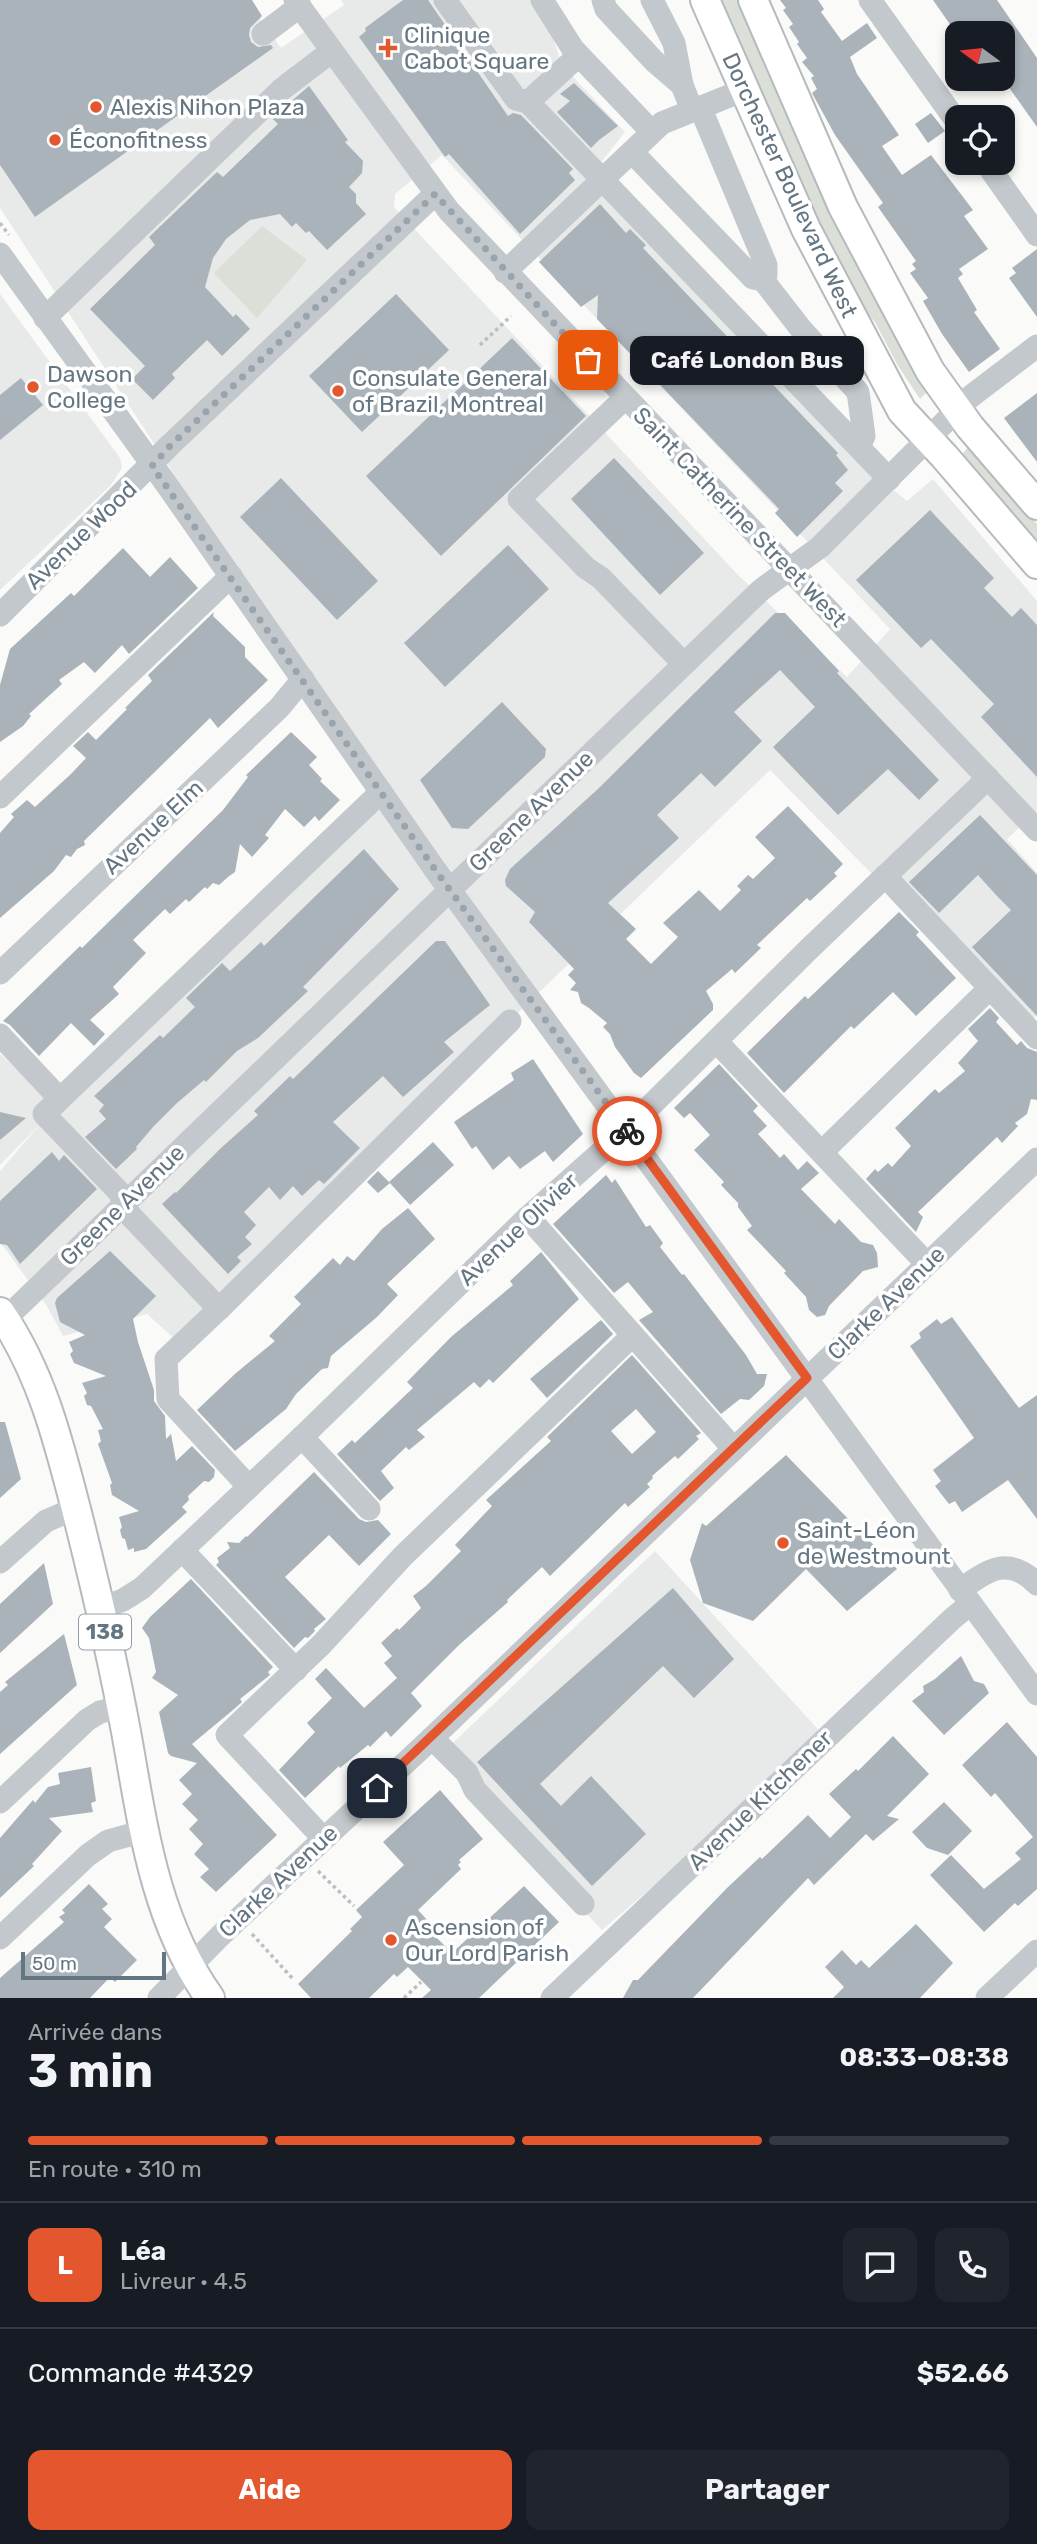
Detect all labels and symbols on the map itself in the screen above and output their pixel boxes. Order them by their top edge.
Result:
place label: Clinique Cabot Square [404,21,549,75]
north arrow [945,21,1015,91]
marker: Clinique Cabot Square [378,38,398,58]
street label: Dorchester Boulevard West [716,48,864,322]
place label: Alexis Nihon Plaza [110,93,305,121]
marker: Alexis Nihon Plaza [88,99,104,115]
place label: Éconofitness [69,126,208,154]
marker: Éconofitness [47,132,63,148]
pin [558,330,618,390]
callout: Café London Bus [630,336,864,384]
place label: Dawson College [47,360,133,414]
place label: Consulate General of Brazil, Montreal [352,364,548,418]
marker: Dawson College [25,379,41,395]
marker: Consulate General of Brazil, Montreal [330,383,346,399]
street label: Saint Catherine Street West [628,401,852,633]
street label: Avenue Wood [20,475,142,595]
street label: Greene Avenue [463,745,599,877]
street label: Avenue Elm [97,774,209,880]
courier [592,1096,662,1166]
street label: Greene Avenue [54,1139,190,1271]
street label: Avenue Olivier [453,1166,584,1291]
street label: Clarke Avenue [822,1240,950,1366]
place label: Saint-Léon de Westmount [797,1516,951,1570]
marker: Saint-Léon de Westmount [775,1535,791,1551]
road number: 138 [79,1614,131,1650]
street label: Avenue Kitchener [682,1724,838,1876]
pin [347,1758,407,1818]
street label: Clarke Avenue [213,1819,343,1943]
place label: Ascension of Our Lord Parish [405,1913,569,1967]
marker: Ascension of Our Lord Parish [383,1932,399,1948]
scale bar [21,1949,166,1981]

